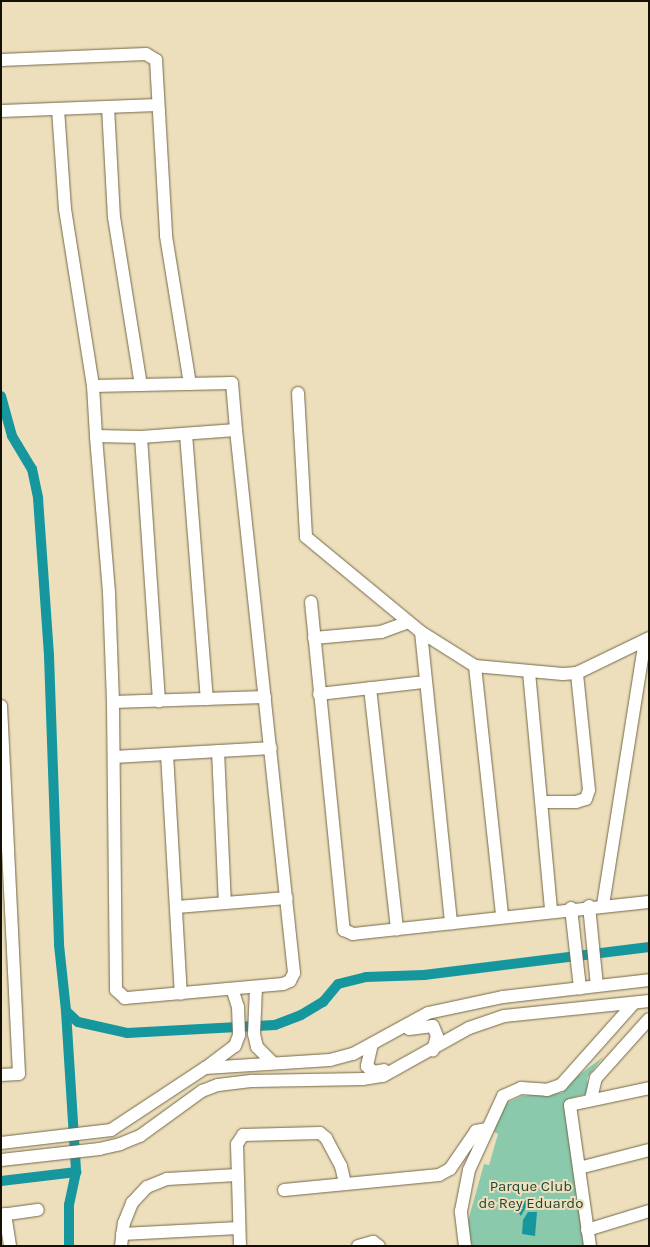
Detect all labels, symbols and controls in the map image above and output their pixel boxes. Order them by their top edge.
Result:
park label: Parque Club de Rey Eduardo [479,1177,583,1212]

